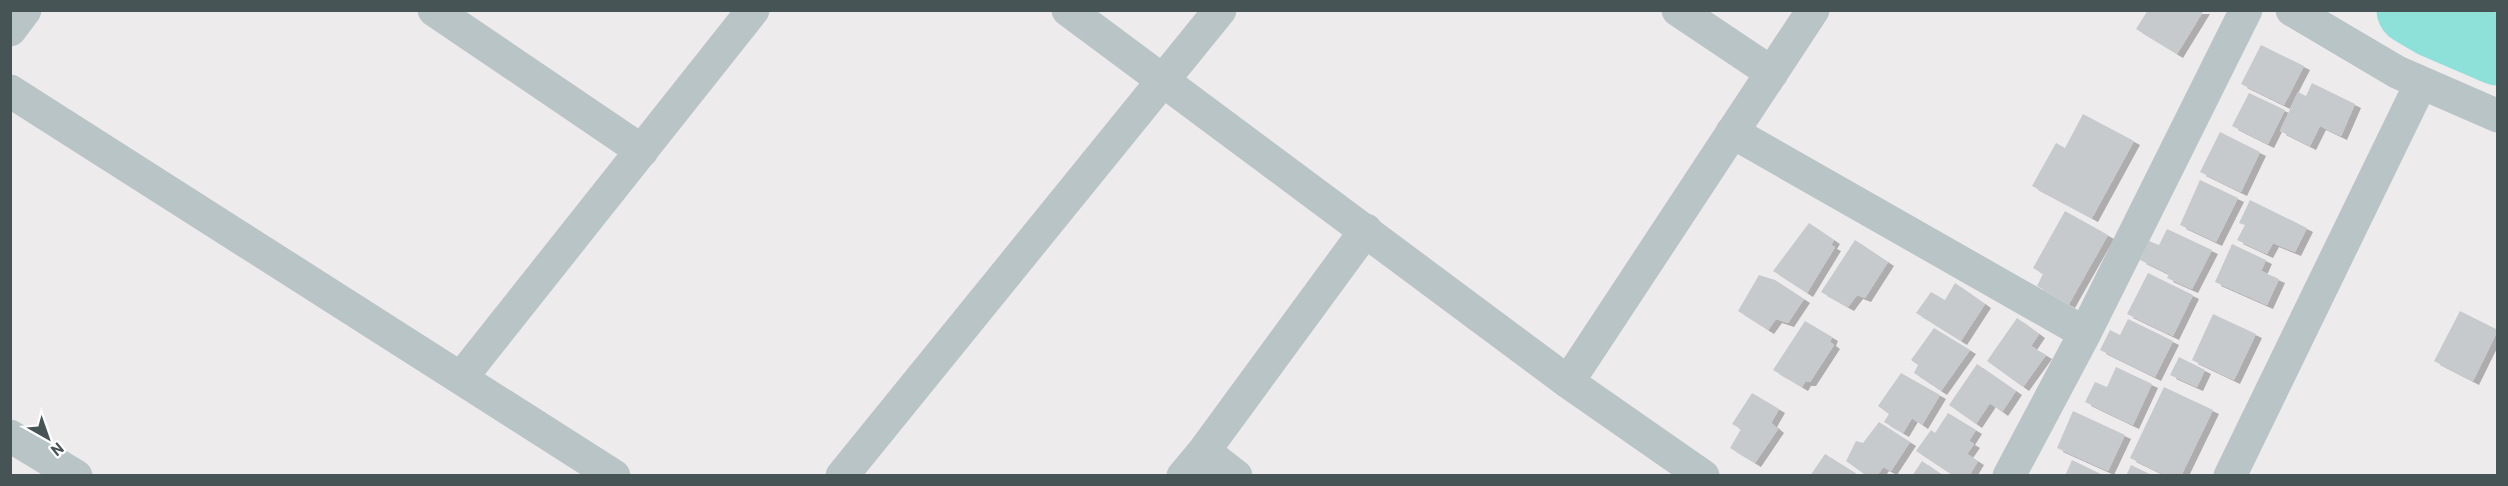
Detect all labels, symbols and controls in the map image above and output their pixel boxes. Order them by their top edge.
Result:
north arrow [18,408,78,468]
text: N [48,439,68,461]

